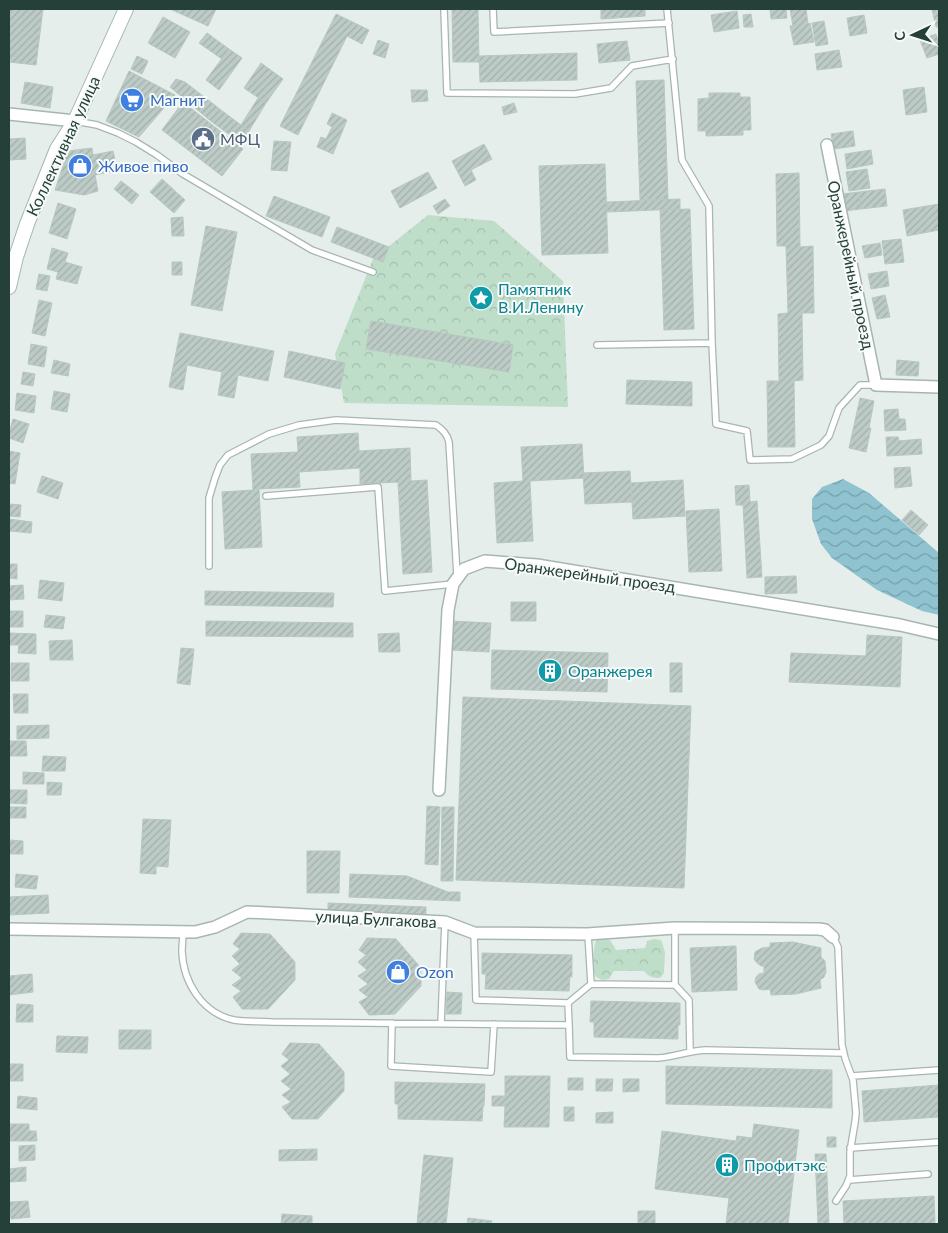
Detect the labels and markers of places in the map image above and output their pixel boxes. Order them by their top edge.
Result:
supermarket icon: Магнит [119,87,145,113]
place label: Магнит [150,90,206,109]
public building icon: МФЦ [190,126,216,152]
place label: МФЦ [220,129,260,148]
shop icon: Живое пиво [67,153,93,179]
place label: Живое пиво [98,156,188,175]
place label: Памятник В.И.Ленину [498,279,584,316]
place icon: Памятник В.И.Ленину [468,285,494,311]
building icon: Оранжерея [537,658,563,684]
place label: Оранжерея [568,661,653,680]
shop icon: Ozon [385,959,411,985]
place label: Ozon [416,962,454,981]
building icon: Профитэкс [714,1152,740,1178]
place label: Профитэкс [744,1155,826,1174]

